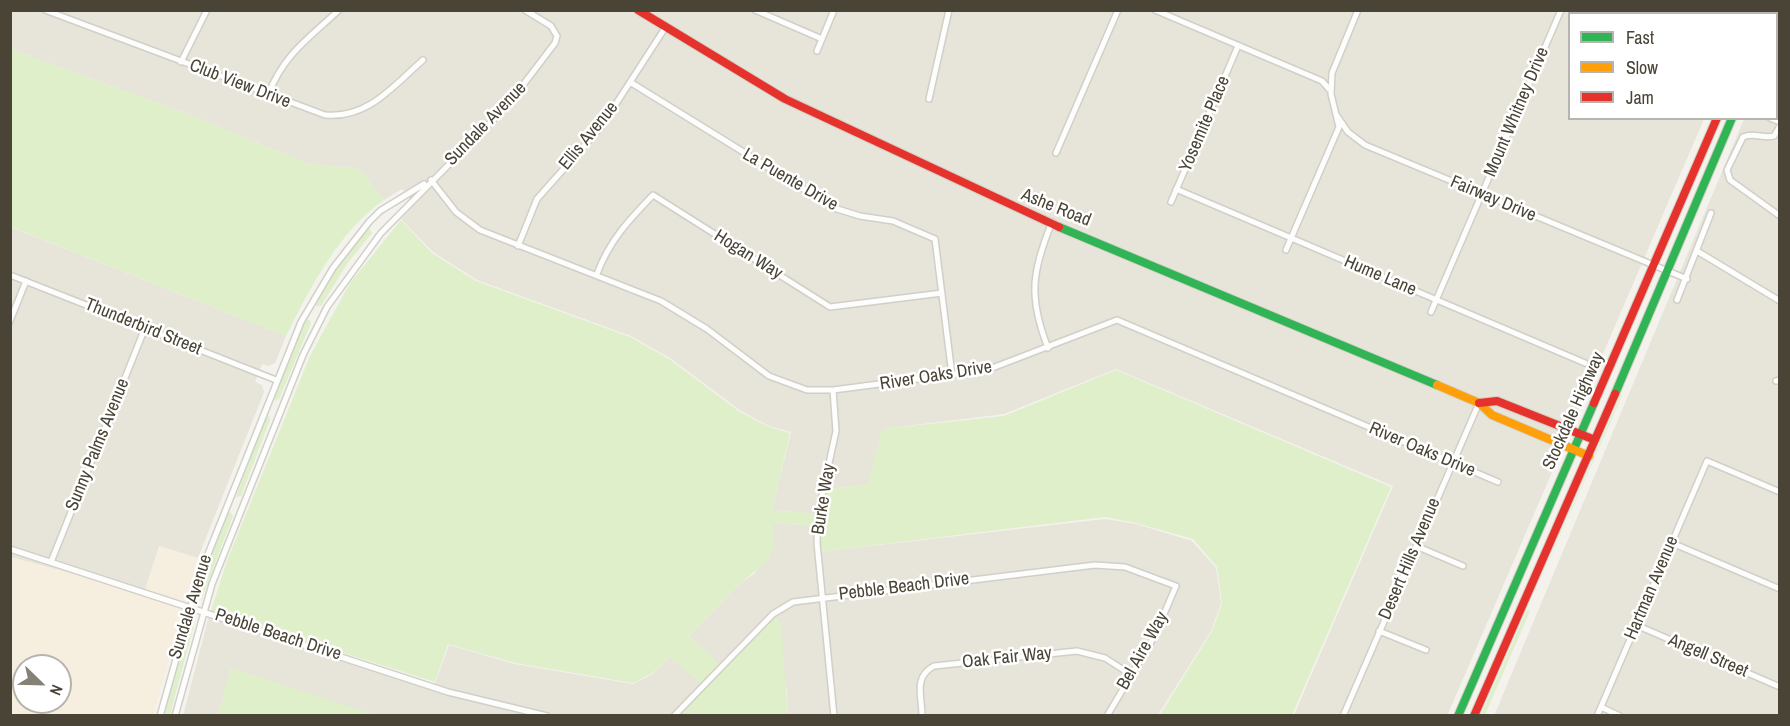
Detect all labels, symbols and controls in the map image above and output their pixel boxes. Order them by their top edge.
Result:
legend [1568,12,1778,120]
text: Fast [1626,25,1654,50]
street label: Mount Whitney Drive [1480,44,1554,180]
street label: Club View Drive [186,55,294,113]
text: Slow [1626,55,1658,80]
street label: Yosemite Place [1175,73,1235,175]
street label: Sundale Avenue [441,78,531,170]
text: Jam [1626,85,1654,110]
street label: Ellis Avenue [555,97,623,175]
street label: La Puente Drive [738,144,842,216]
street label: Fairway Drive [1447,171,1539,227]
street label: Ashe Road [1018,184,1094,232]
street label: Hogan Way [710,226,786,284]
street label: Hume Lane [1341,251,1419,301]
street label: Thunderbird Street [82,294,204,360]
street label: Stockdale Highway [1538,349,1610,473]
street label: River Oaks Drive [878,356,994,396]
street label: Sunny Palms Avenue [62,376,134,514]
street label: River Oaks Drive [1366,418,1478,482]
street label: Burke Way [808,462,840,536]
street label: Desert Hills Avenue [1375,495,1445,623]
street label: Hartman Avenue [1620,533,1684,643]
street label: Sundale Avenue [165,552,217,662]
street label: Pebble Beach Drive [838,568,970,606]
street label: Pebble Beach Drive [212,604,344,666]
street label: Bel Aire Way [1113,608,1173,694]
street label: Angell Street [1665,630,1751,682]
street label: Oak Fair Way [961,643,1053,673]
north arrow [12,654,72,714]
text: N [45,682,69,699]

